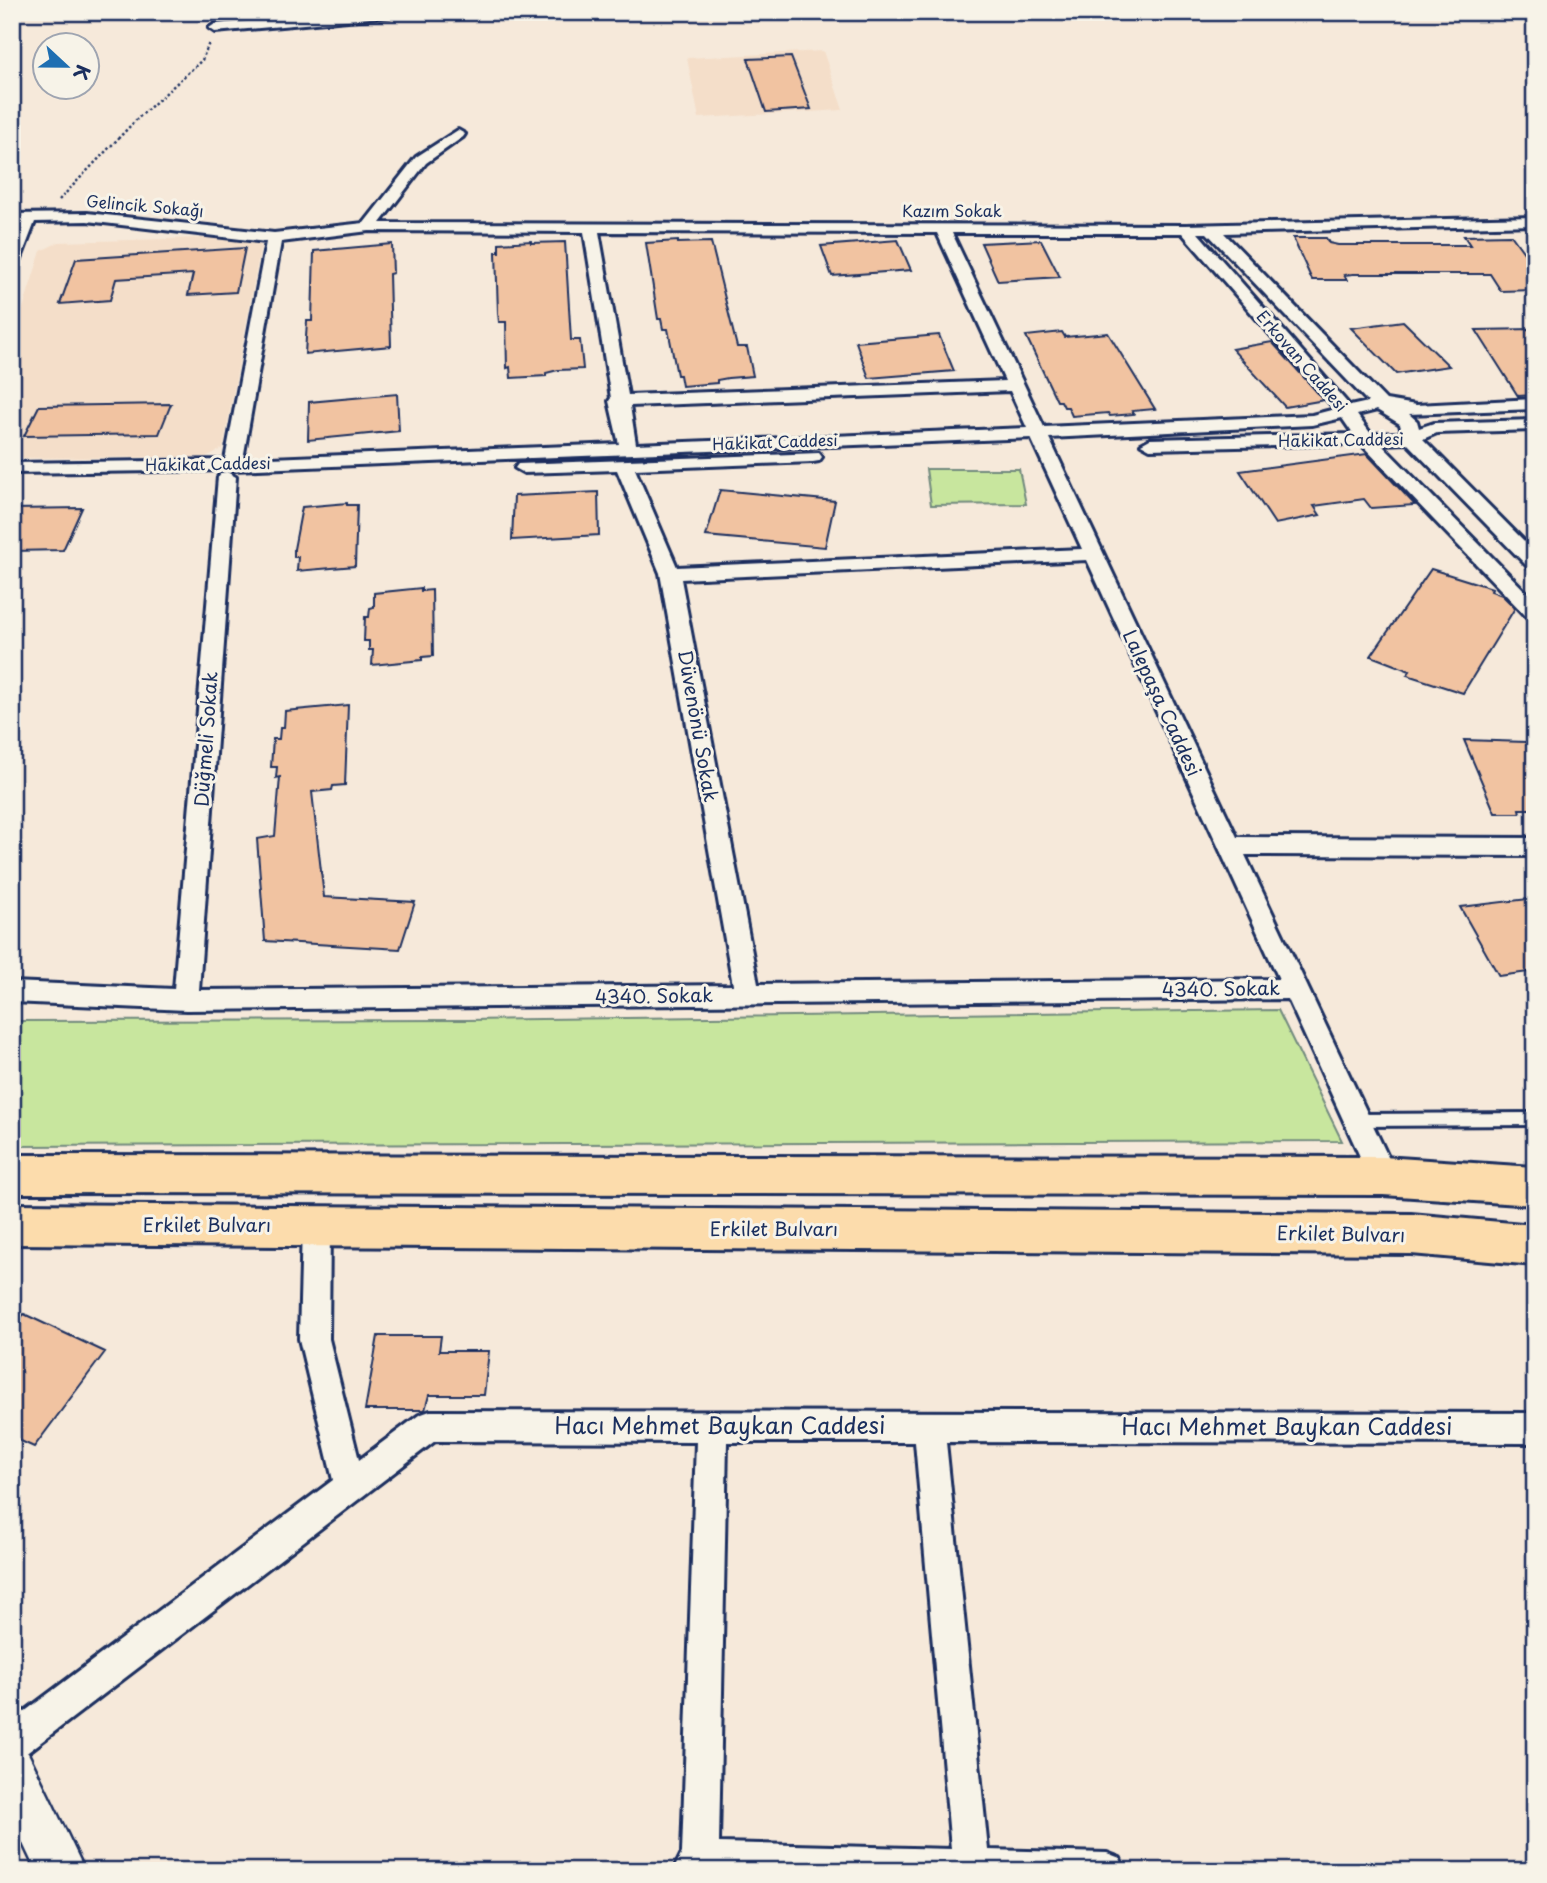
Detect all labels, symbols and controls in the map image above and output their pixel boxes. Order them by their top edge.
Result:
north arrow [32,32,102,102]
text: K [67,61,98,85]
street label: Gelincik Sokağı [85,188,205,222]
street label: Kazım Sokak [902,198,1002,222]
street label: Erkovan Caddesi [1252,304,1354,416]
street label: Hakikat Caddesi [1278,426,1404,452]
street label: Hakikat Caddesi [712,427,838,455]
street label: Hakikat Caddesi [145,450,271,476]
street label: Lalepaşa Caddesi [1117,625,1209,780]
street label: Düvenönü Sokak [672,648,726,804]
street label: Düğmeli Sokak [186,670,224,808]
street label: 4340. Sokak [1162,973,1280,1003]
street label: 4340. Sokak [595,980,713,1010]
street label: Erkilet Bulvarı [143,1210,271,1238]
street label: Erkilet Bulvarı [710,1214,838,1242]
street label: Erkilet Bulvarı [1277,1218,1405,1248]
street label: Hacı Mehmet Baykan Caddesi [554,1407,886,1442]
street label: Hacı Mehmet Baykan Caddesi [1121,1408,1453,1443]

